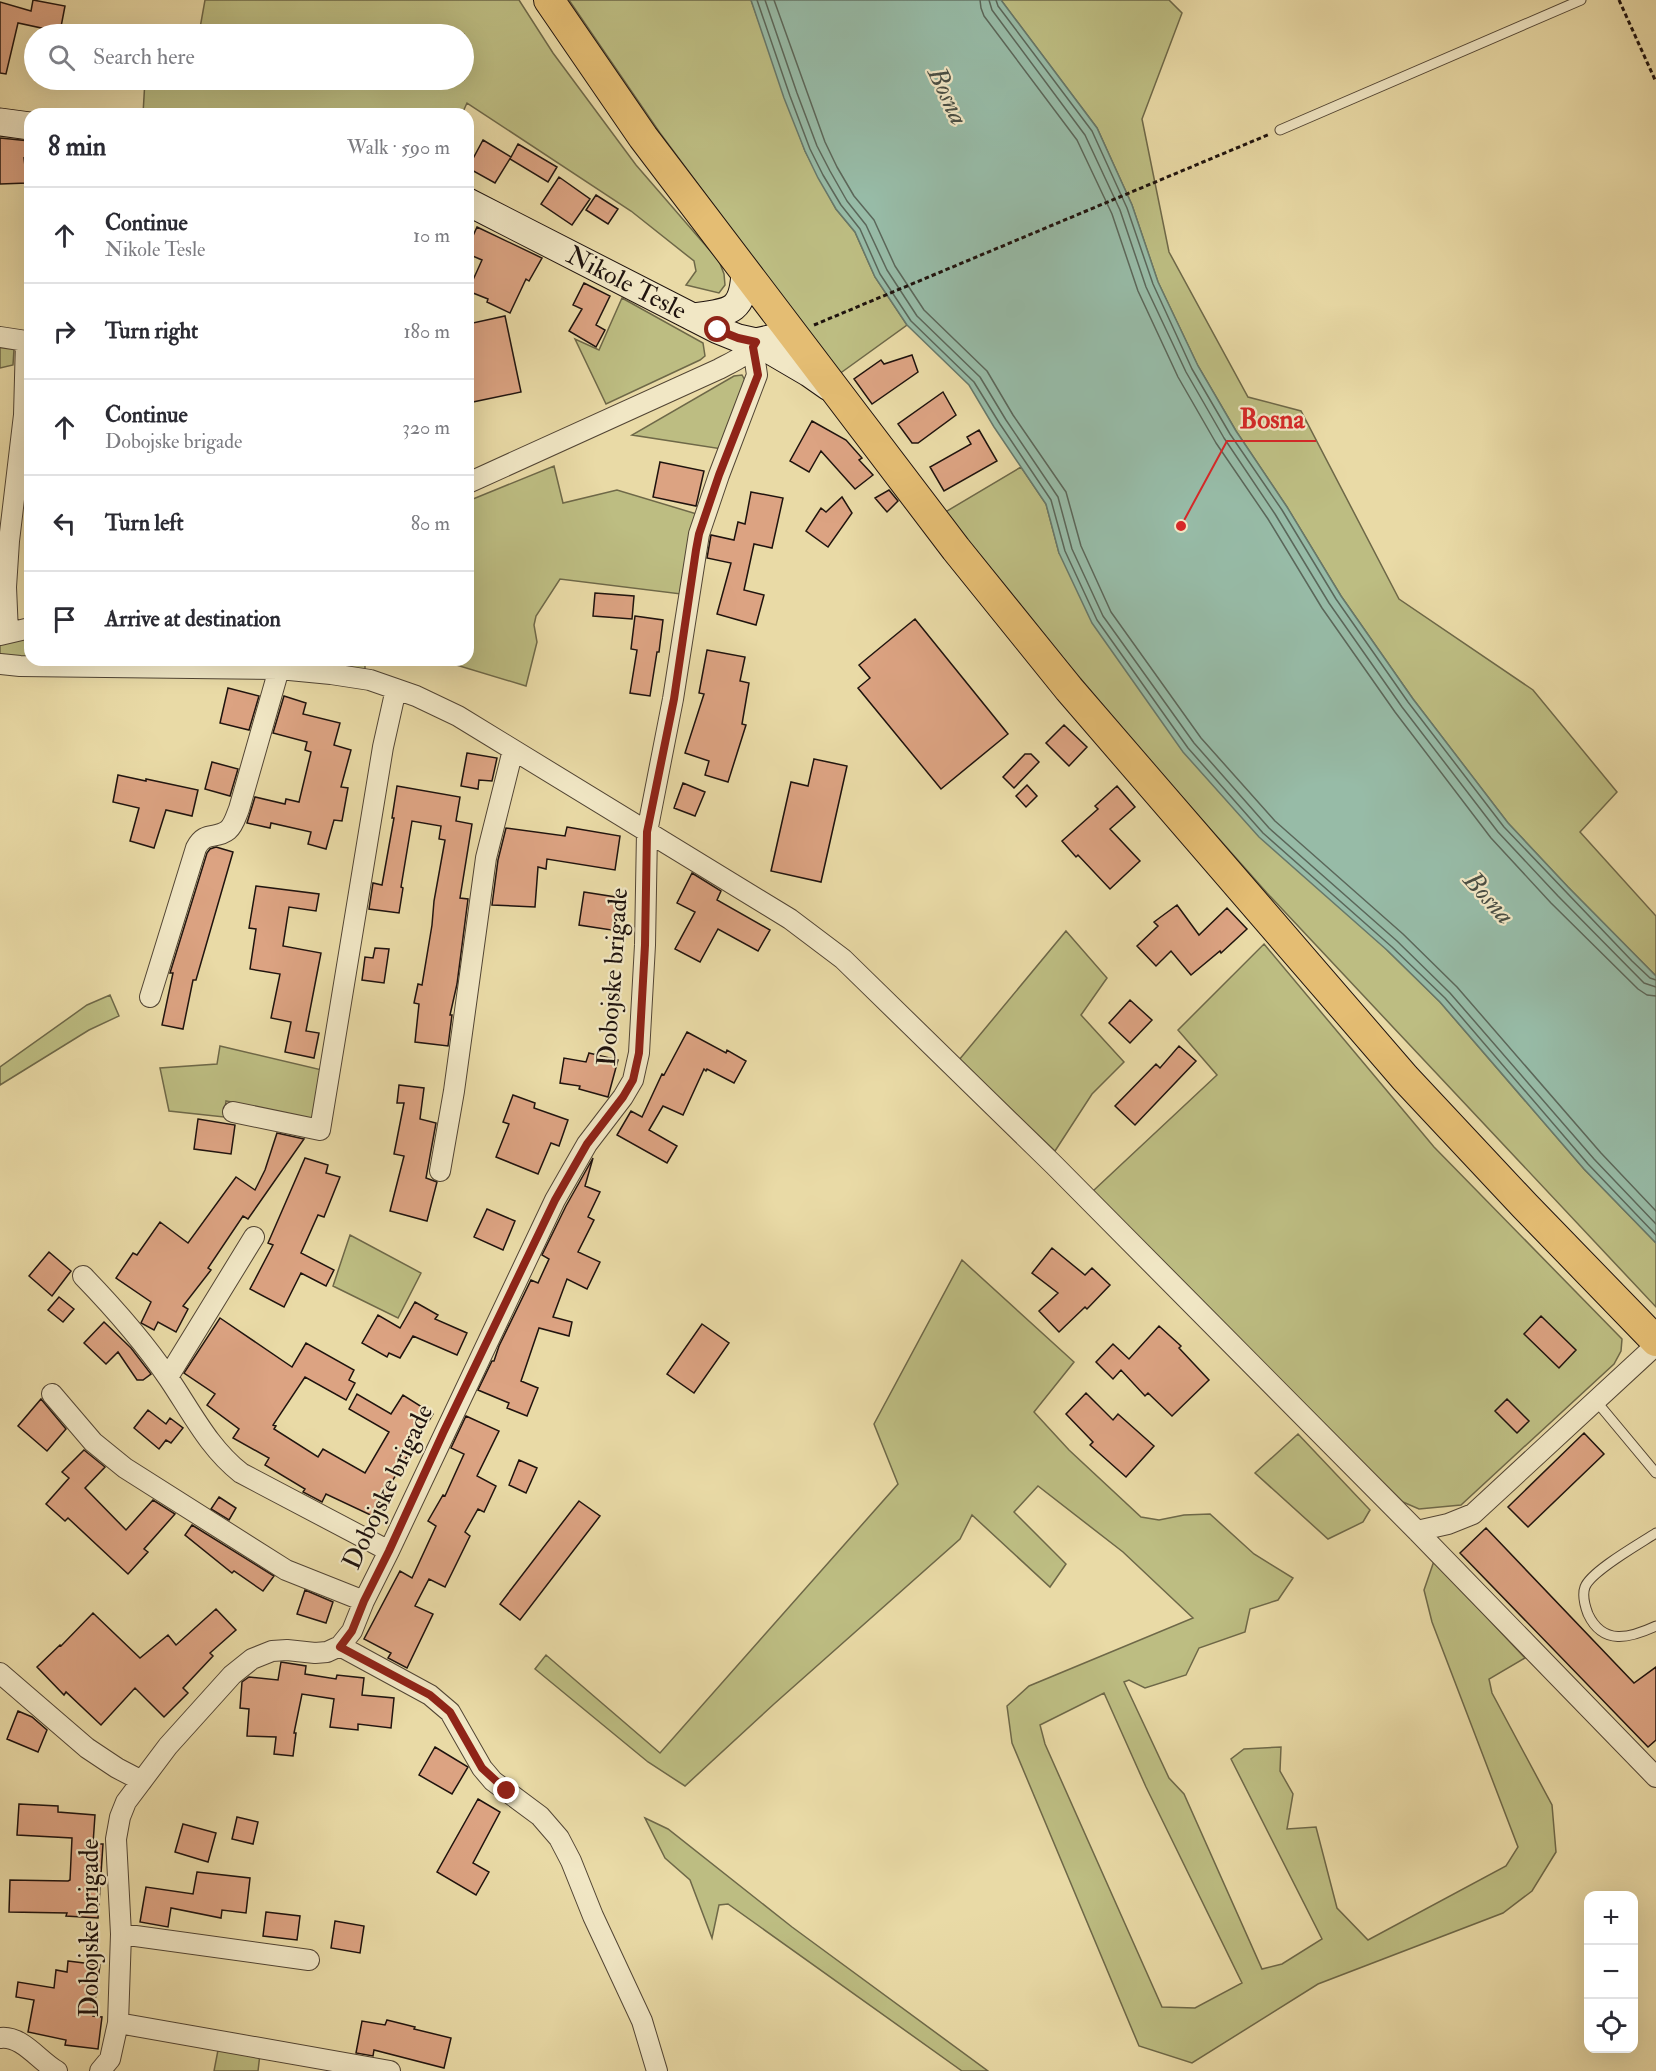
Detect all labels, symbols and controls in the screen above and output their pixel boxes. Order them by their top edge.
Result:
search box [24,24,474,90]
icon: search [45,41,78,74]
text: Search here [93,43,195,71]
water label: Bosna [919,60,976,130]
text: 8 min [48,131,106,163]
text: Walk · 590 m [347,135,450,160]
text: Continue [105,209,188,237]
icon: ahead [48,219,81,252]
text: 10 m [413,223,450,248]
text: Nikole Tesle [105,237,205,262]
street label: Nikole Tesle [561,239,692,327]
icon: right [48,315,81,348]
route start [704,316,730,342]
text: Turn right [105,317,198,345]
text: 180 m [403,319,450,344]
callout: Bosna [1227,396,1316,441]
text: Continue [105,401,188,429]
text: Bosna [1240,403,1305,436]
icon: ahead [48,411,81,444]
text: 320 m [402,415,450,440]
text: Dobojske brigade [105,429,242,454]
icon: left [48,507,81,540]
text: Turn left [105,509,184,537]
text: 80 m [411,511,450,536]
icon: arrive [48,603,81,636]
text: Arrive at destination [105,605,281,633]
water label: Bosna [1455,863,1521,931]
street label: Dobojske brigade [591,887,635,1067]
street label: Dobojske brigade [336,1399,440,1575]
route end [493,1777,519,1803]
street label: Dobojske brigade [74,1839,106,2017]
map controls [1584,1891,1638,2053]
button: + [1584,1891,1638,1945]
button: − [1584,1945,1638,1999]
button: locate [1584,1999,1638,2053]

